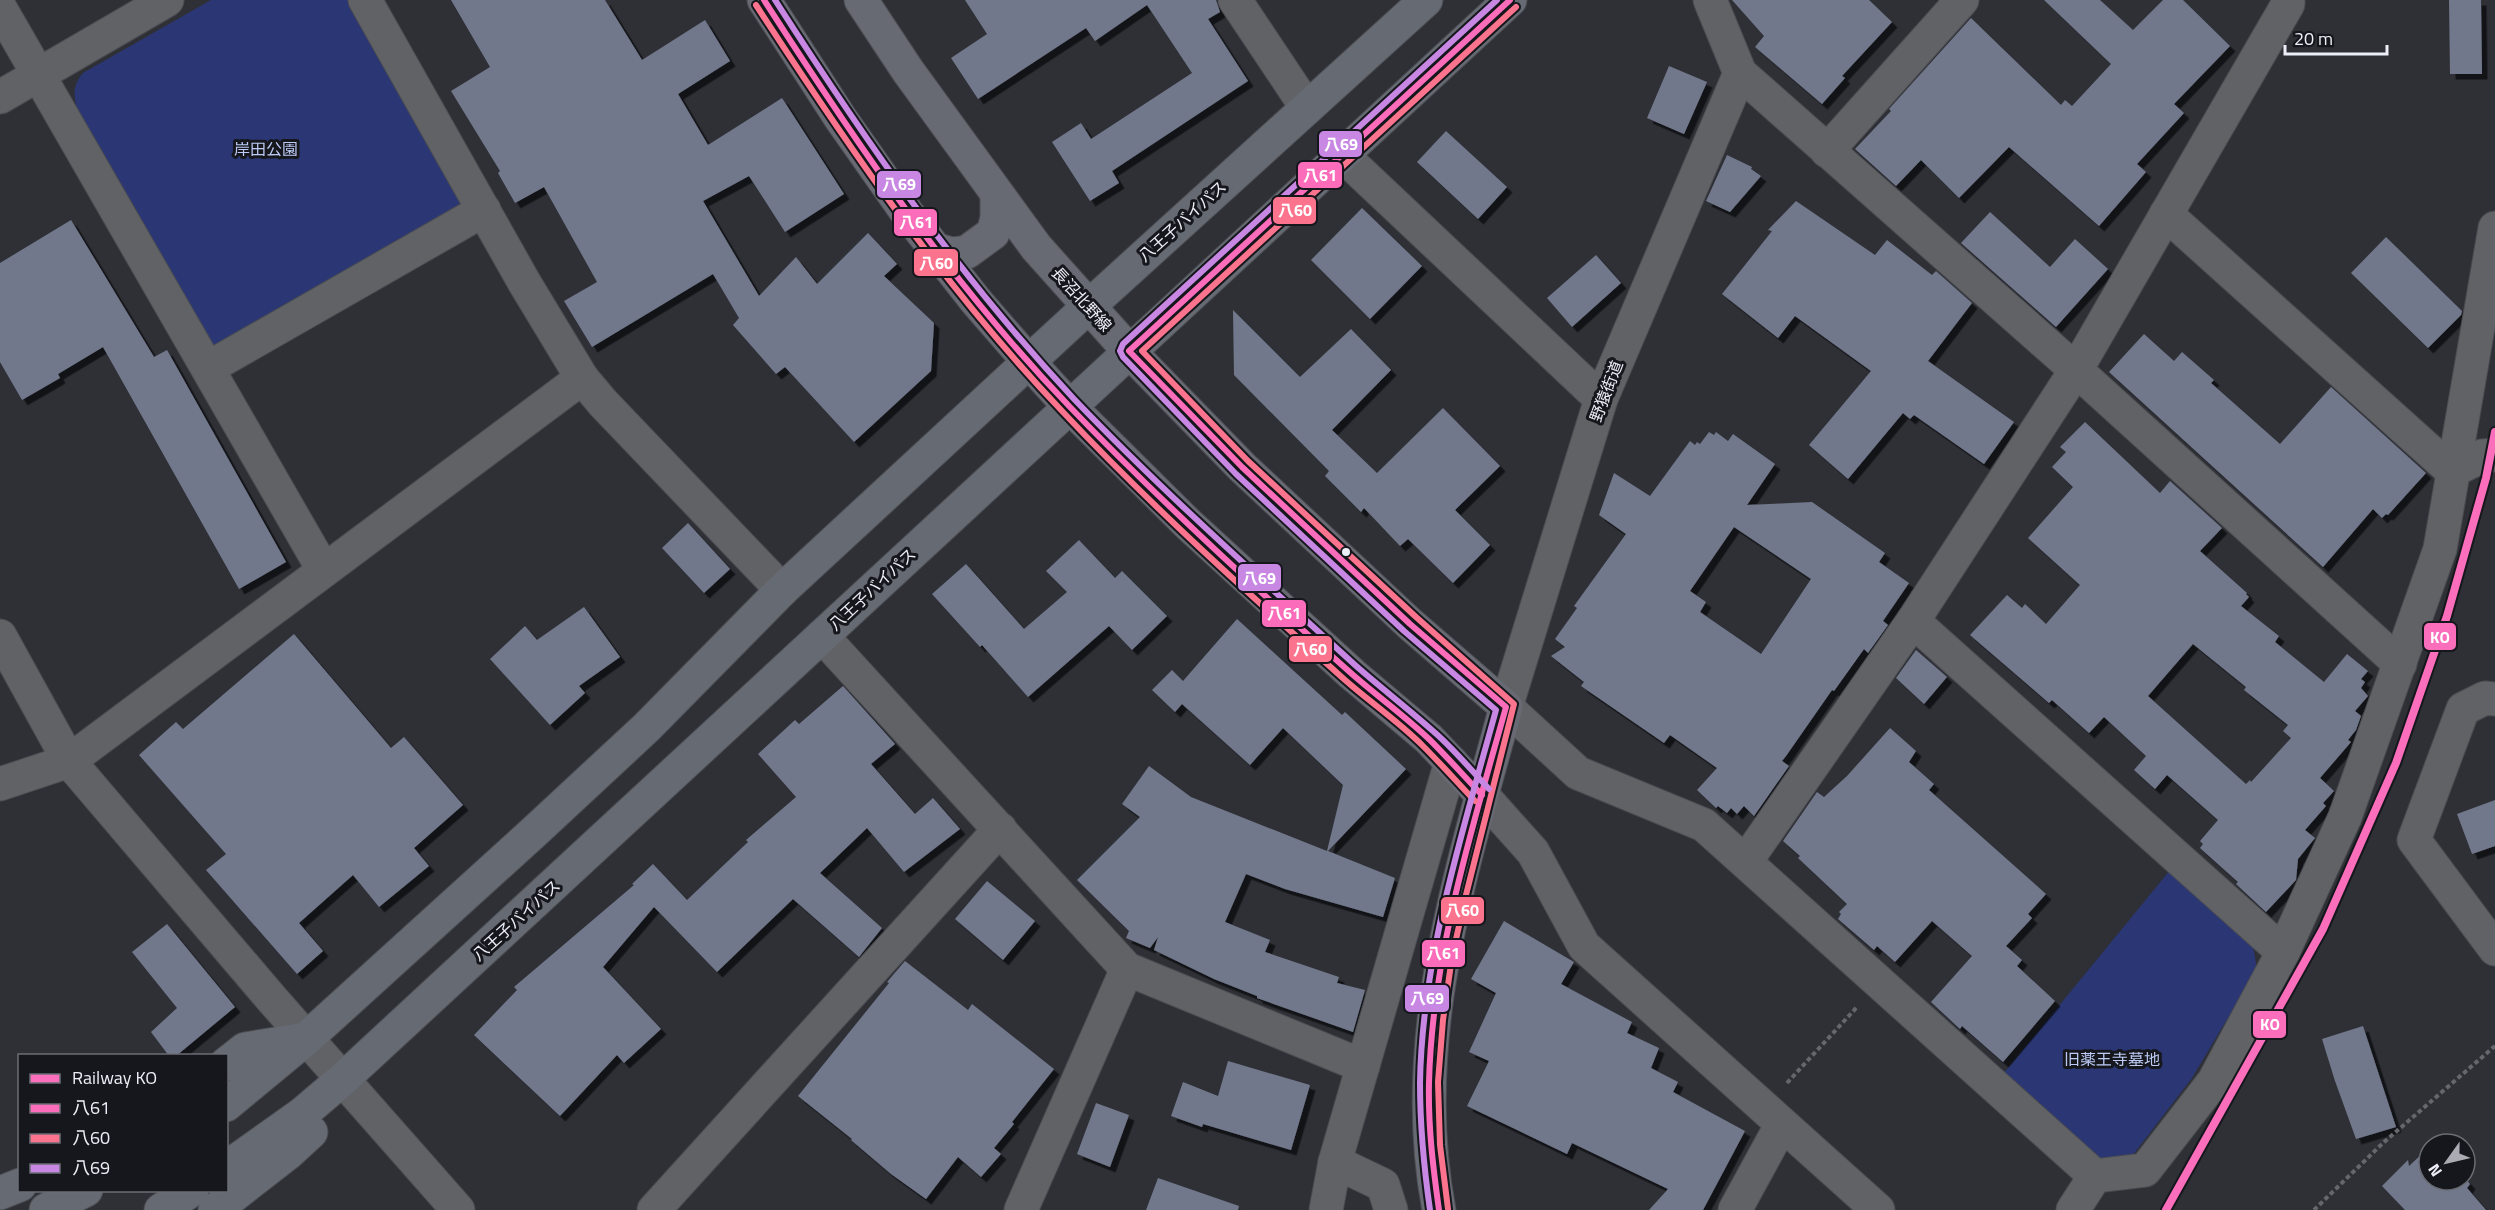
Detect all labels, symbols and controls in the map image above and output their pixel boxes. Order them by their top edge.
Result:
scale bar [2285,18,2387,56]
text: 20 m [2294,25,2333,52]
line badge: 八69 [1318,130,1363,158]
text: 八69 [1324,132,1358,156]
park label: 岸田公園 [234,137,298,161]
line badge: 八61 [1297,161,1343,189]
text: 八61 [1303,163,1337,187]
line badge: 八69 [876,170,922,199]
text: 八69 [882,172,916,196]
street label: 八王子バイパス [1132,175,1232,267]
line badge: 八60 [1272,196,1317,225]
text: 八60 [1278,198,1312,222]
line badge: 八61 [893,208,938,237]
text: 八61 [899,210,933,234]
line badge: 八60 [913,248,959,277]
text: 八60 [919,251,953,275]
street label: 長沼北野線 [1046,261,1118,337]
street label: 野猿街道 [1583,357,1629,425]
street label: 八王子バイパス [823,542,921,636]
unlabelled marker [1340,546,1352,558]
line badge: 八69 [1237,563,1282,592]
text: 八69 [1242,566,1276,590]
line badge: 八61 [1261,599,1307,628]
text: 八61 [1267,601,1301,625]
line badge: KO [2423,622,2457,651]
text: KO [2430,625,2450,649]
line badge: 八60 [1288,635,1333,663]
text: 八60 [1293,637,1327,661]
street label: 八王子バイパス [466,874,566,966]
line badge: 八60 [1440,896,1485,925]
text: 八60 [1445,898,1479,922]
line badge: 八61 [1421,939,1466,968]
text: 八61 [1426,941,1460,965]
line badge: 八69 [1404,984,1450,1013]
text: 八69 [1410,986,1444,1010]
line badge: KO [2252,1010,2287,1039]
text: KO [2260,1012,2280,1036]
park label: 旧薬王寺墓地 [2064,1047,2160,1071]
legend [18,1054,228,1192]
text: Railway KO [72,1064,157,1091]
text: 八61 [72,1094,110,1121]
text: 八60 [72,1124,110,1151]
north arrow [2417,1132,2477,1192]
text: 八69 [72,1154,110,1181]
text: N [2422,1159,2448,1182]

